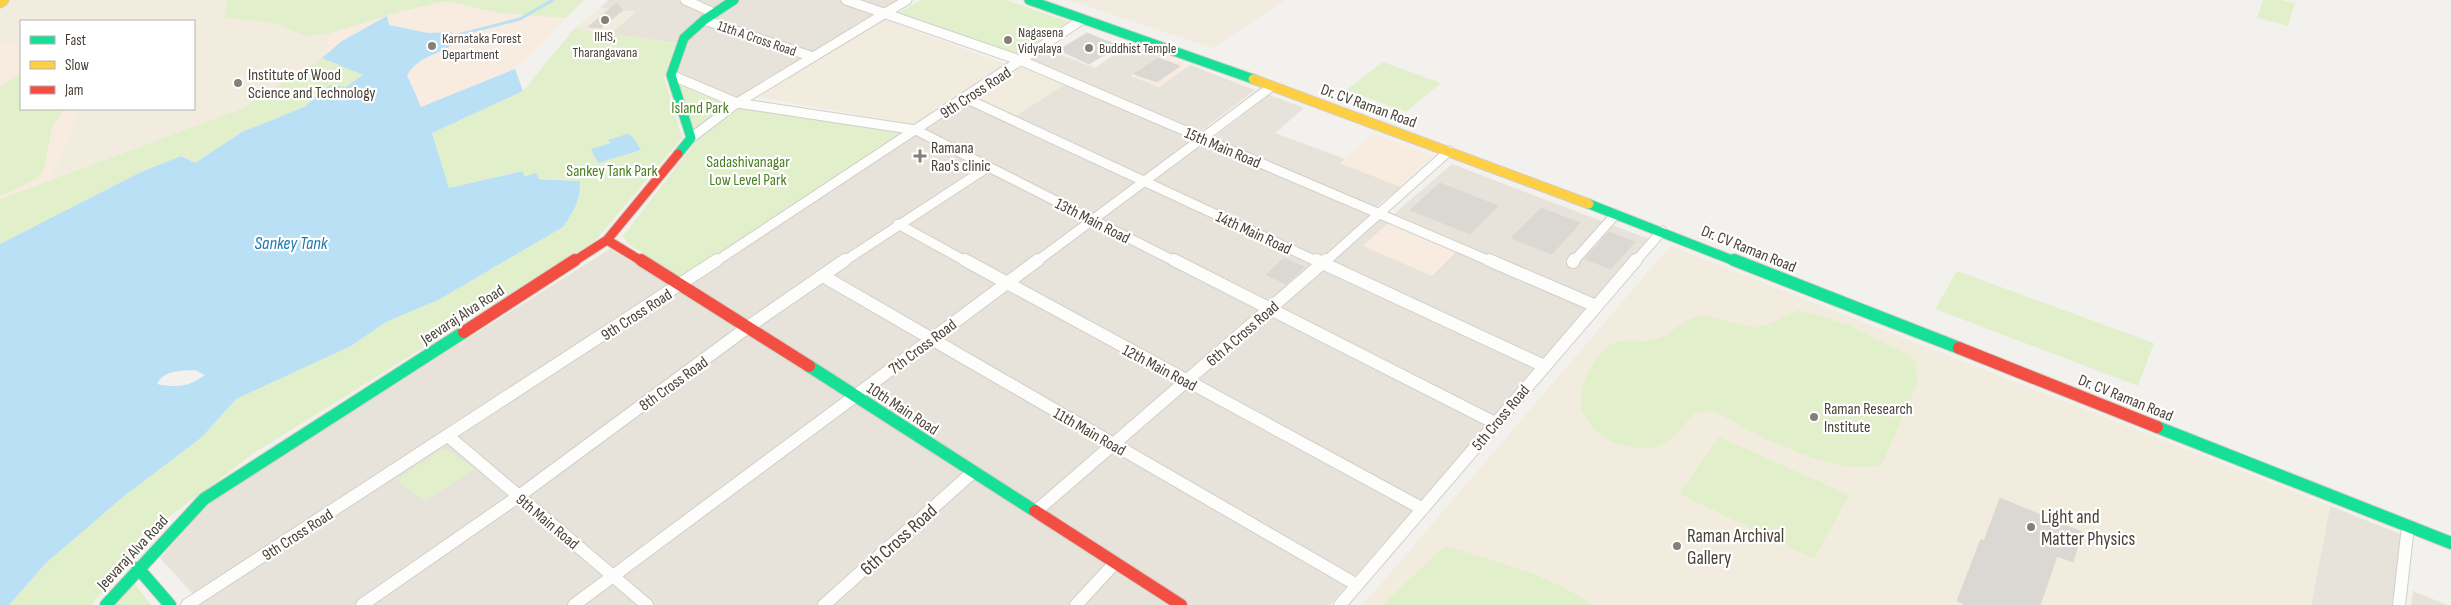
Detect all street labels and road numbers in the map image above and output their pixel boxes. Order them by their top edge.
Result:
street label: 11th A Cross Road [715,17,799,60]
street label: 9th Cross Road [937,63,1015,123]
street label: Dr. CV Raman Road [1318,80,1419,133]
street label: 15th Main Road [1181,124,1263,173]
street label: 13th Main Road [1052,194,1133,248]
street label: 14th Main Road [1213,208,1294,259]
street label: Dr. CV Raman Road [1698,222,1799,277]
street label: Jeevaraj Alva Road [417,281,508,350]
street label: 9th Cross Road [598,285,676,345]
street label: 6th A Cross Road [1203,297,1283,371]
street label: 7th Cross Road [885,316,961,379]
street label: 12th Main Road [1119,341,1200,396]
street label: 8th Cross Road [636,353,712,416]
street label: Dr. CV Raman Road [2075,371,2176,426]
street label: 10th Main Road [863,379,942,439]
street label: 5th Cross Road [1468,381,1534,455]
street label: 11th Main Road [1050,404,1129,461]
street label: 9th Main Road [512,490,582,554]
street label: 6th Cross Road [856,500,942,581]
street label: 9th Cross Road [259,505,337,565]
street label: Jeevaraj Alva Road [93,512,173,595]

